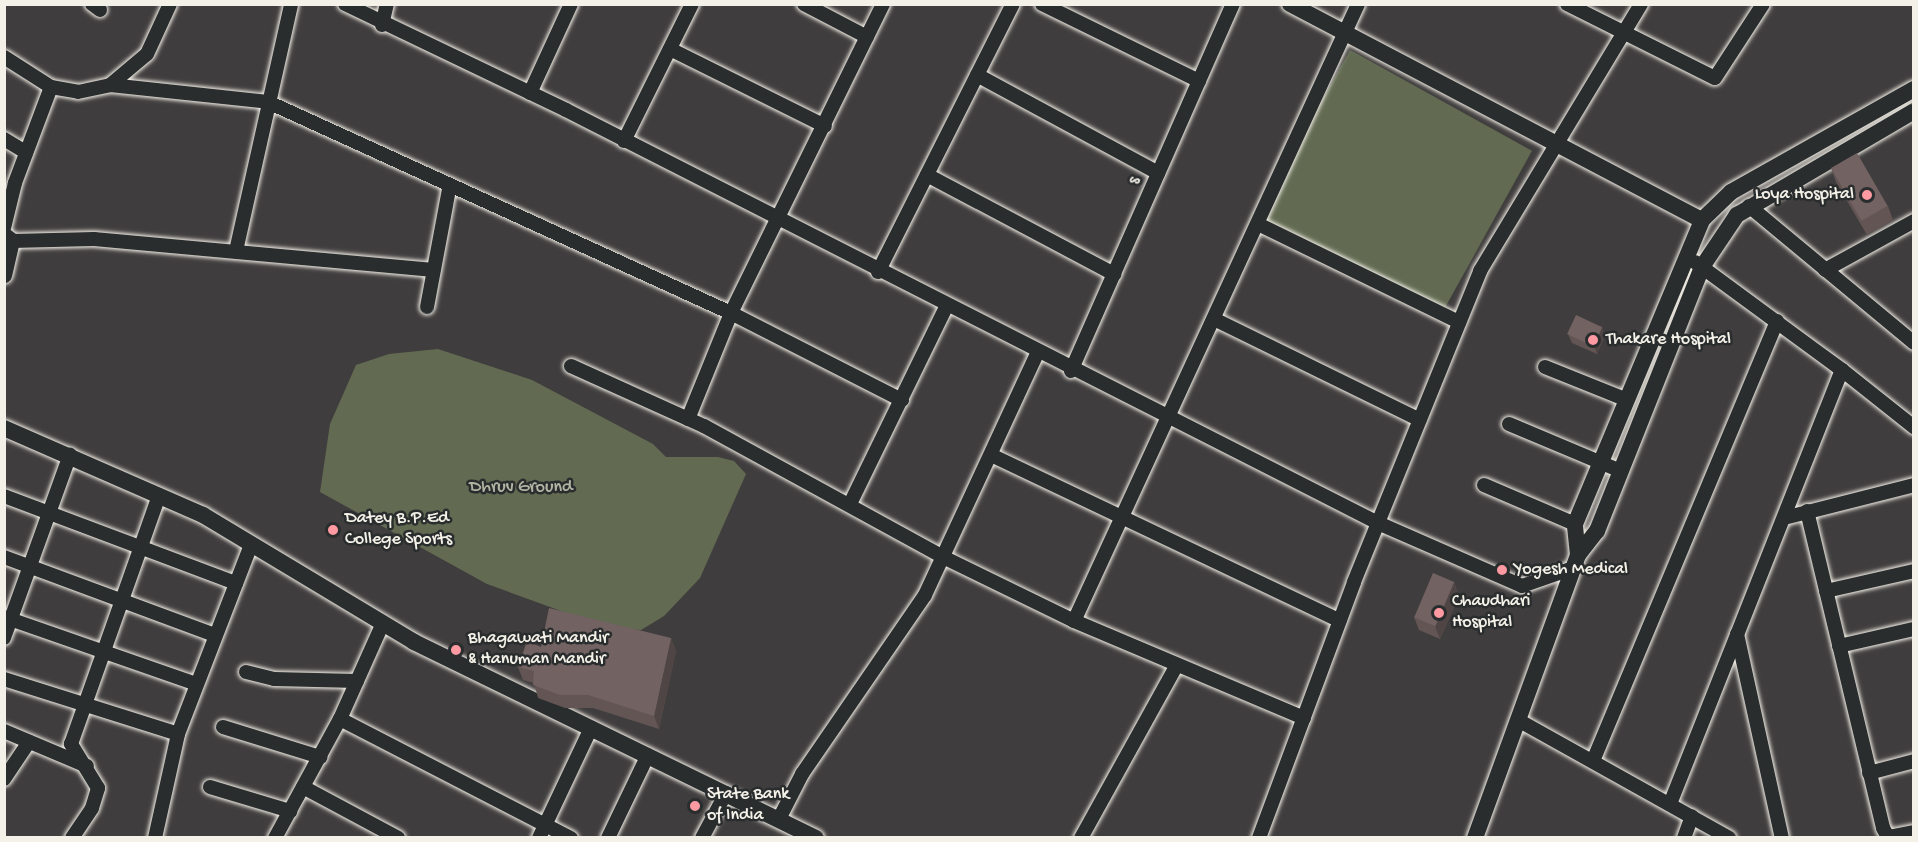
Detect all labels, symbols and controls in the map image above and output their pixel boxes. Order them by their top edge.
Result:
street label: s [1124,174,1146,188]
place label: Loya Hospital [1755,184,1854,206]
marker: Loya Hospital [1858,186,1876,204]
place label: Thakare Hospital [1606,329,1731,351]
marker: Thakare Hospital [1584,331,1602,349]
park label: Dhruv Ground [469,477,573,499]
place label: Datey B.P.Ed College Sports [345,509,452,552]
marker: Datey B.P.Ed College Sports [326,523,340,537]
place label: Yogesh Medical [1514,559,1628,581]
marker: Yogesh Medical [1495,563,1509,577]
place label: Chaudhari Hospital [1452,592,1530,634]
marker: Chaudhari Hospital [1430,604,1448,622]
place label: Bhagawati Mandir & Hanuman Mandir [468,629,608,672]
marker: Bhagawati Mandir & Hanuman Mandir [449,643,463,657]
place label: State Bank of India [707,785,789,828]
marker: State Bank of India [688,799,702,813]

